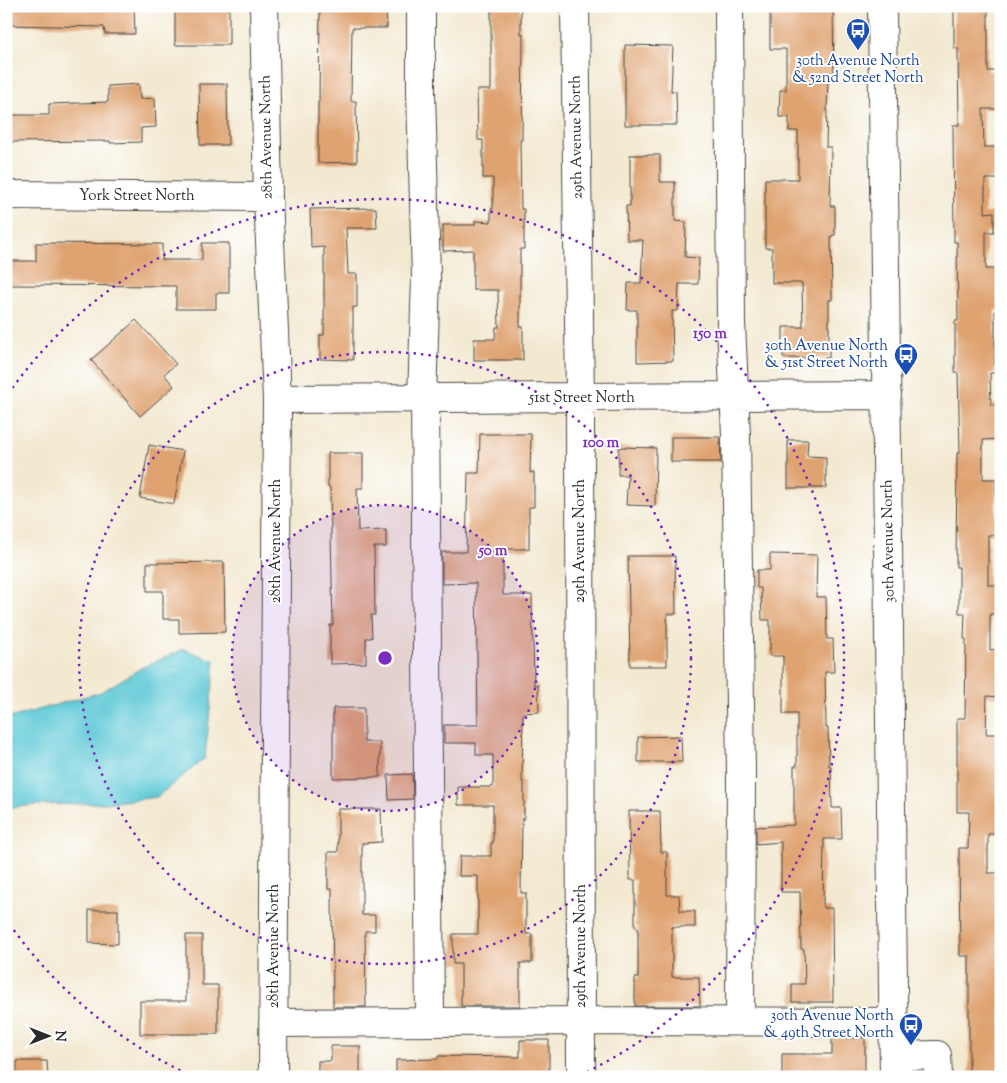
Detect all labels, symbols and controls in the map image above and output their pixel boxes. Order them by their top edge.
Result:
bus stop icon: 30th Avenue North & 52nd Street North [845,17,871,51]
place label: 30th Avenue North & 52nd Street North [792,51,924,89]
street label: 28th Avenue North [255,74,279,199]
street label: 29th Avenue North [565,75,589,199]
street label: York Street North [79,186,195,207]
text: 150 m [693,324,727,345]
place label: 30th Avenue North & 51st Street North [764,336,888,374]
bus stop icon: 30th Avenue North & 51st Street North [893,342,919,376]
street label: 51st Street North [528,388,635,409]
text: 100 m [583,433,620,454]
street label: 28th Avenue North [266,479,287,603]
street label: 29th Avenue North [570,479,591,603]
street label: 30th Avenue North [877,479,901,603]
text: 50 m [478,541,508,562]
centre of rings [376,649,394,667]
street label: 28th Avenue North [264,884,285,1008]
street label: 29th Avenue North [571,884,592,1008]
place label: 30th Avenue North & 49th Street North [763,1006,894,1044]
north arrow [22,1010,72,1060]
bus stop icon: 30th Avenue North & 49th Street North [898,1012,924,1046]
text: N [49,1030,69,1042]

